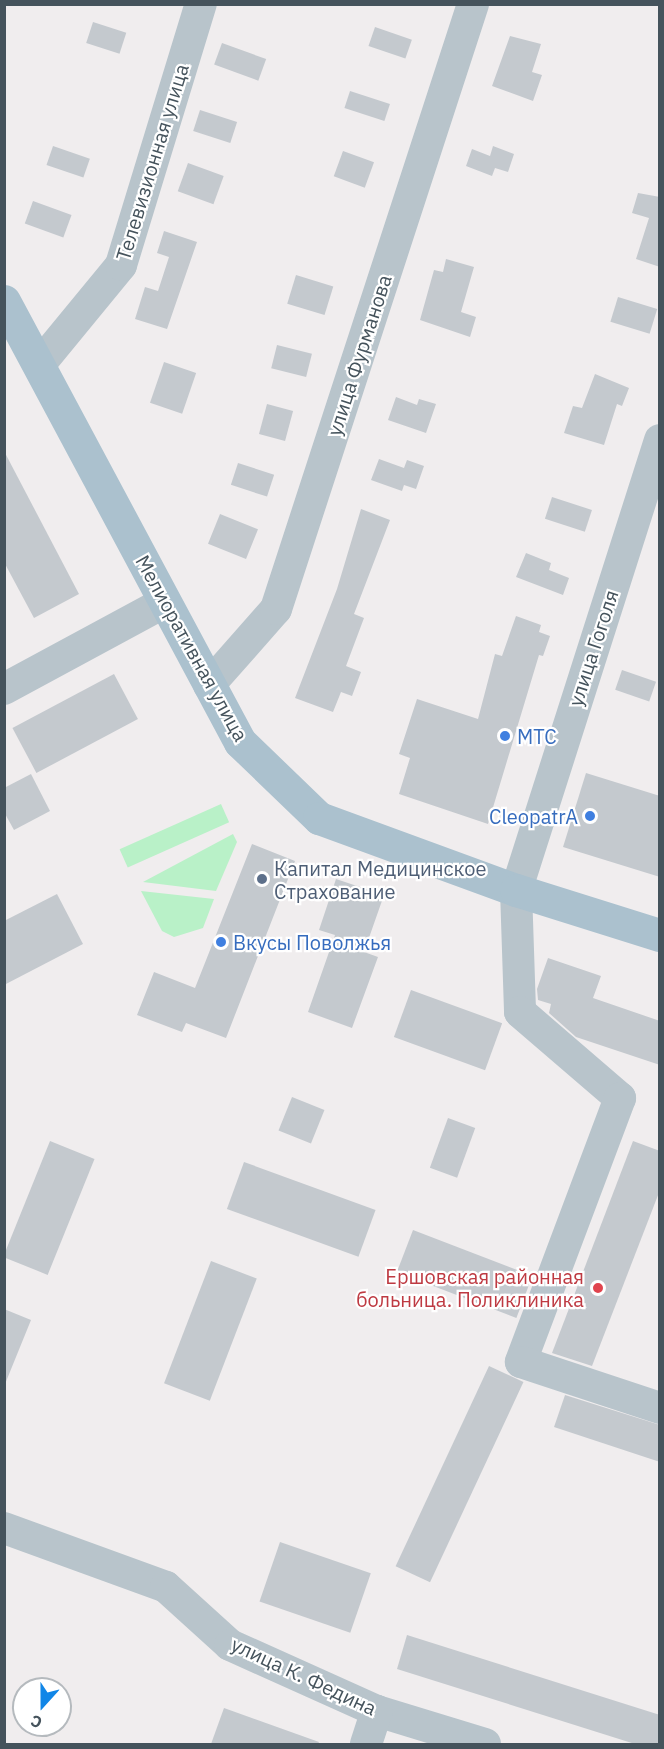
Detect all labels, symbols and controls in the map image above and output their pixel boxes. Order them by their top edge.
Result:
street label: Телевизионная улица [111,61,193,263]
street label: улица Фурманова [322,271,396,439]
street label: Мелиоративная улица [131,551,253,745]
street label: улица Гоголя [563,587,623,709]
place label: МТС [517,724,557,748]
marker: МТС [498,729,512,743]
place label: CleopatrA [489,804,578,828]
marker: CleopatrA [583,809,597,823]
place label: Капитал Медицинское Страхование [274,856,486,903]
marker: Капитал Медицинское Страхование [255,872,269,886]
place label: Вкусы Поволжья [233,930,391,954]
marker: Вкусы Поволжья [214,935,228,949]
place label: Ершовская районная больница. Поликлиника [356,1264,584,1311]
marker: Ершовская районная больница. Поликлиника [589,1279,607,1297]
street label: улица К. Федина [228,1632,380,1720]
north arrow [12,1677,72,1737]
text: С [28,1711,45,1733]

